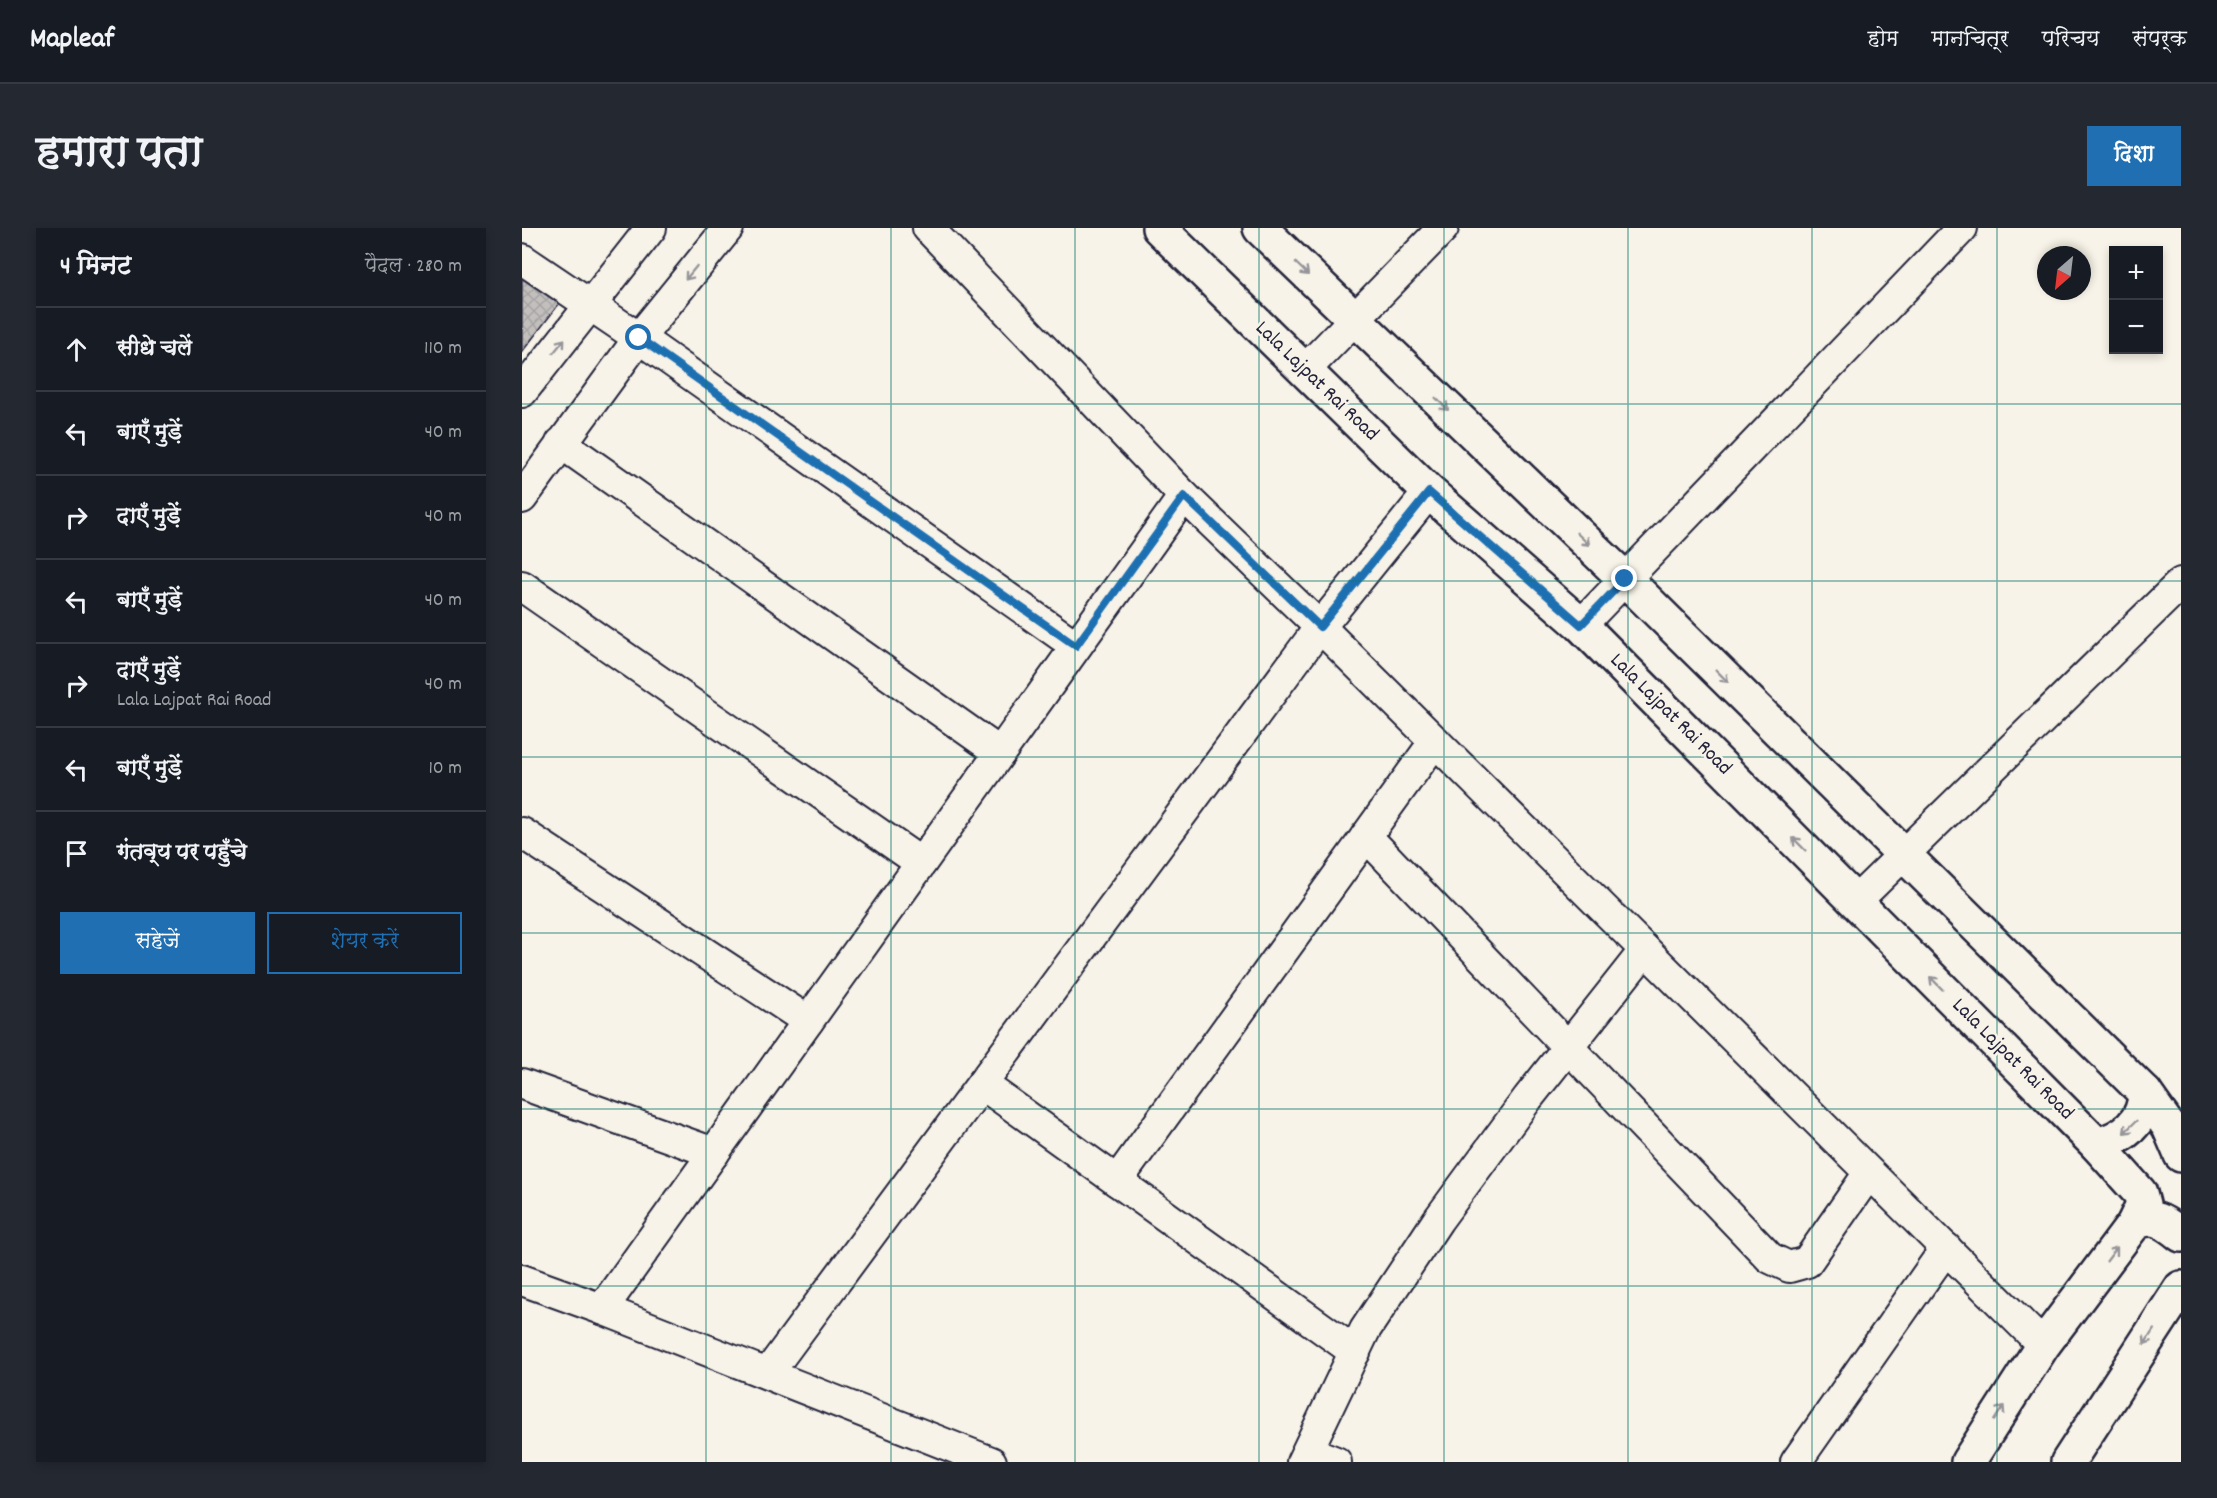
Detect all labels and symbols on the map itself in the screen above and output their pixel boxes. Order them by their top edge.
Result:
north arrow [2037,246,2091,300]
one-way arrow [1294,262,1309,276]
one-way arrow [685,265,698,281]
street label: Lala Lajpat Rai Road [1247,315,1385,449]
route start [625,324,651,350]
one-way arrow [552,339,566,354]
one-way arrow [1435,397,1450,412]
one-way arrow [1576,532,1591,546]
route end [1611,565,1637,591]
street label: Lala Lajpat Rai Road [1602,647,1738,783]
one-way arrow [1715,668,1730,683]
one-way arrow [1792,837,1807,852]
one-way arrow [1929,975,1944,990]
street label: Lala Lajpat Rai Road [1944,992,2080,1128]
one-way arrow [2123,1120,2138,1134]
one-way arrow [2105,1246,2118,1262]
one-way arrow [2143,1328,2155,1344]
one-way arrow [1994,1405,2006,1422]

